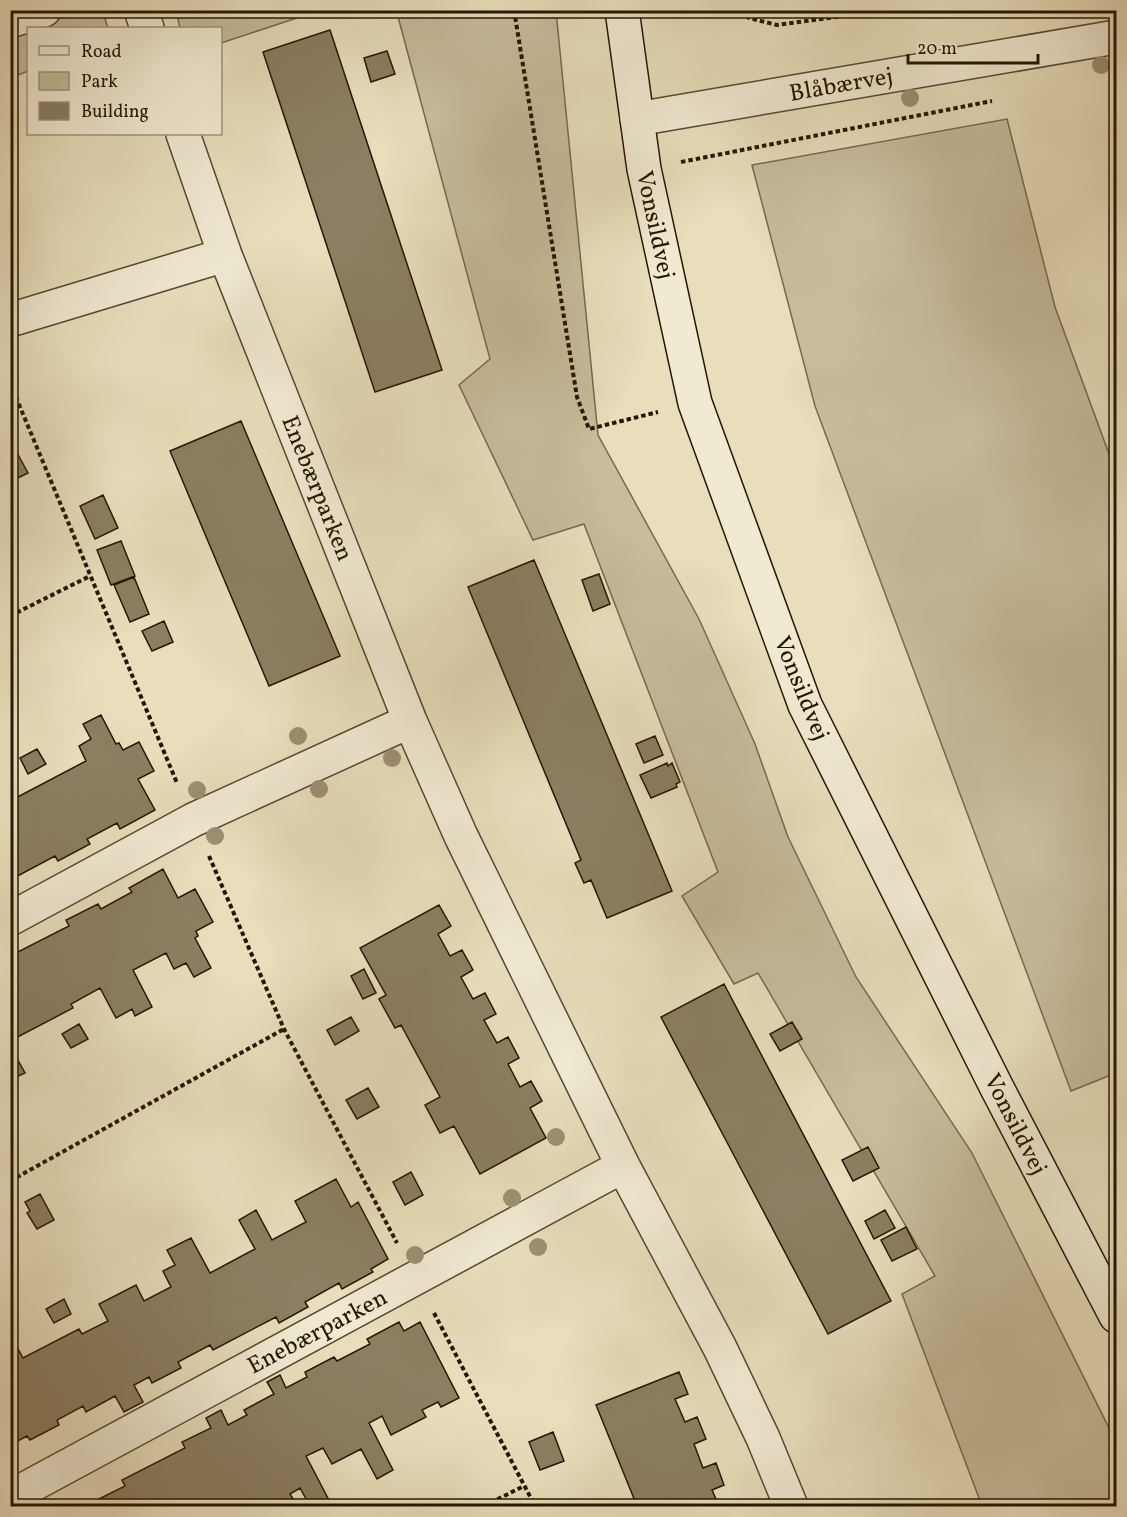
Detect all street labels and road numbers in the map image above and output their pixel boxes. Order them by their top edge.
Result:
street label: Blåbærvej [787,60,896,112]
street label: Vonsildvej [626,168,682,283]
street label: Enebærparken [271,411,361,567]
street label: Vonsildvej [764,631,837,746]
street label: Vonsildvej [974,1068,1054,1182]
street label: Enebærparken [242,1282,394,1384]

